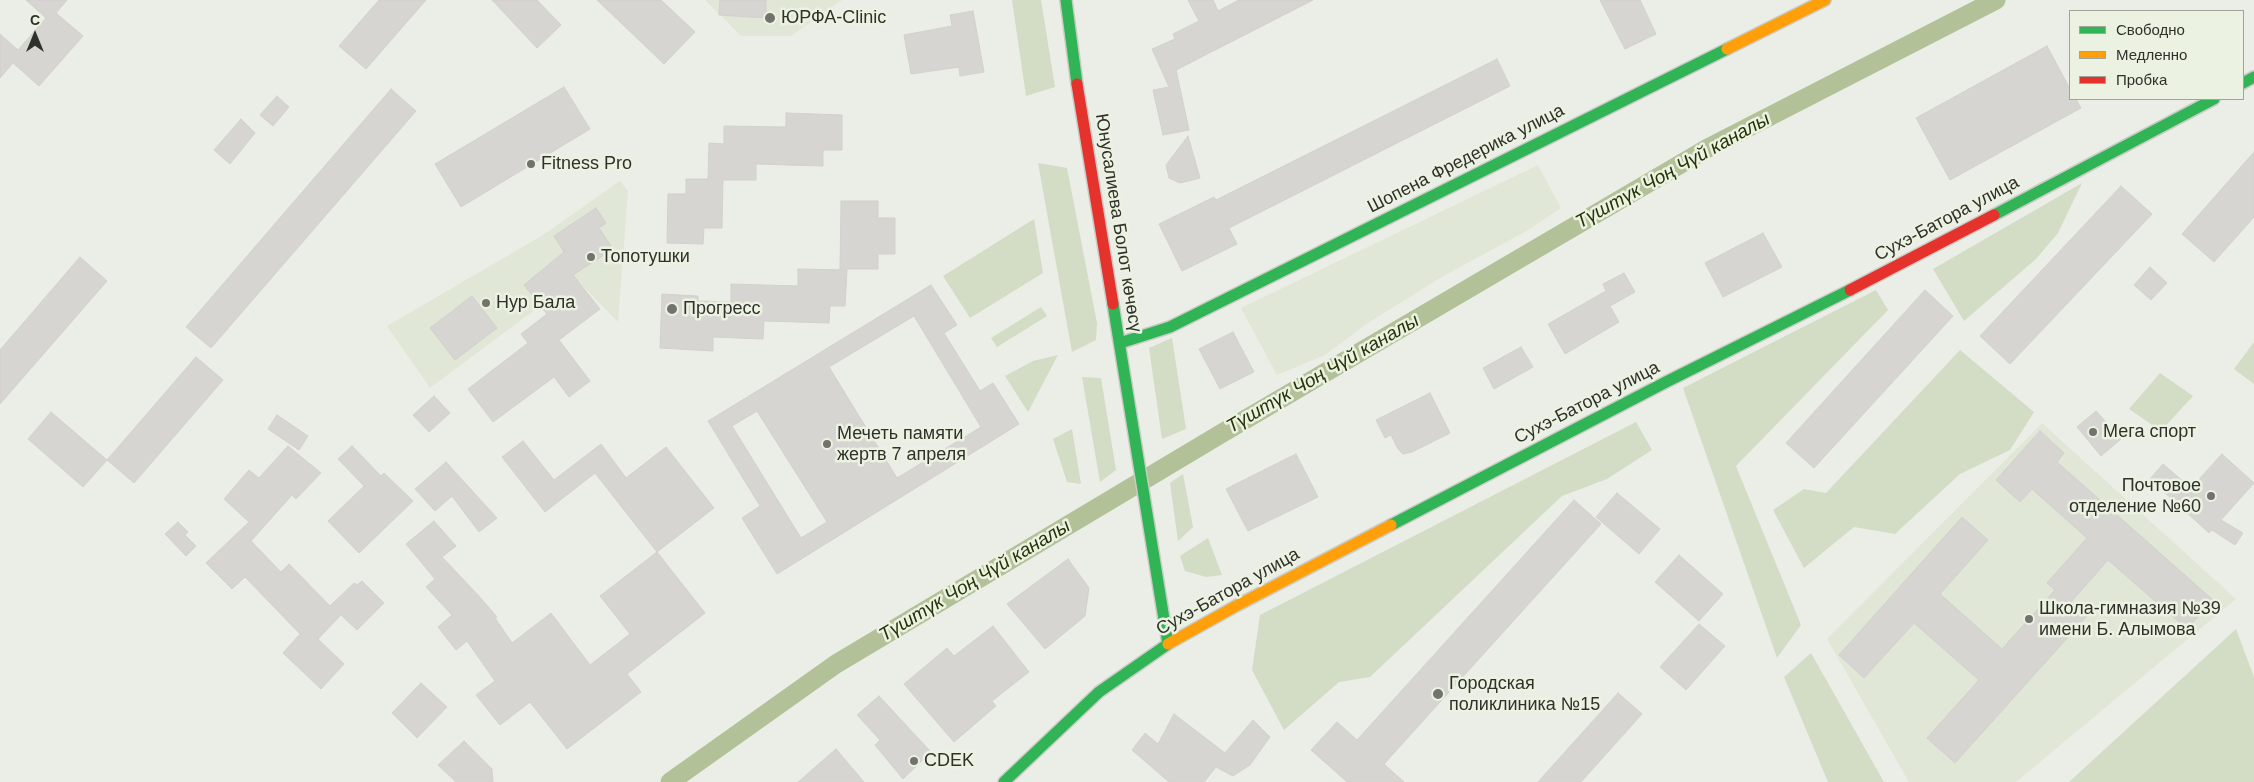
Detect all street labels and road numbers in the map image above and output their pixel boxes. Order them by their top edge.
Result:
street label: Шопена Фредерика улица [1364,100,1568,218]
street label: Юнусалиева Болот көчөсү [1090,112,1146,334]
street label: Сухэ-Батора улица [1871,172,2023,266]
street label: Сухэ-Батора улица [1511,357,1663,449]
street label: Сухэ-Батора улица [1153,544,1303,640]

